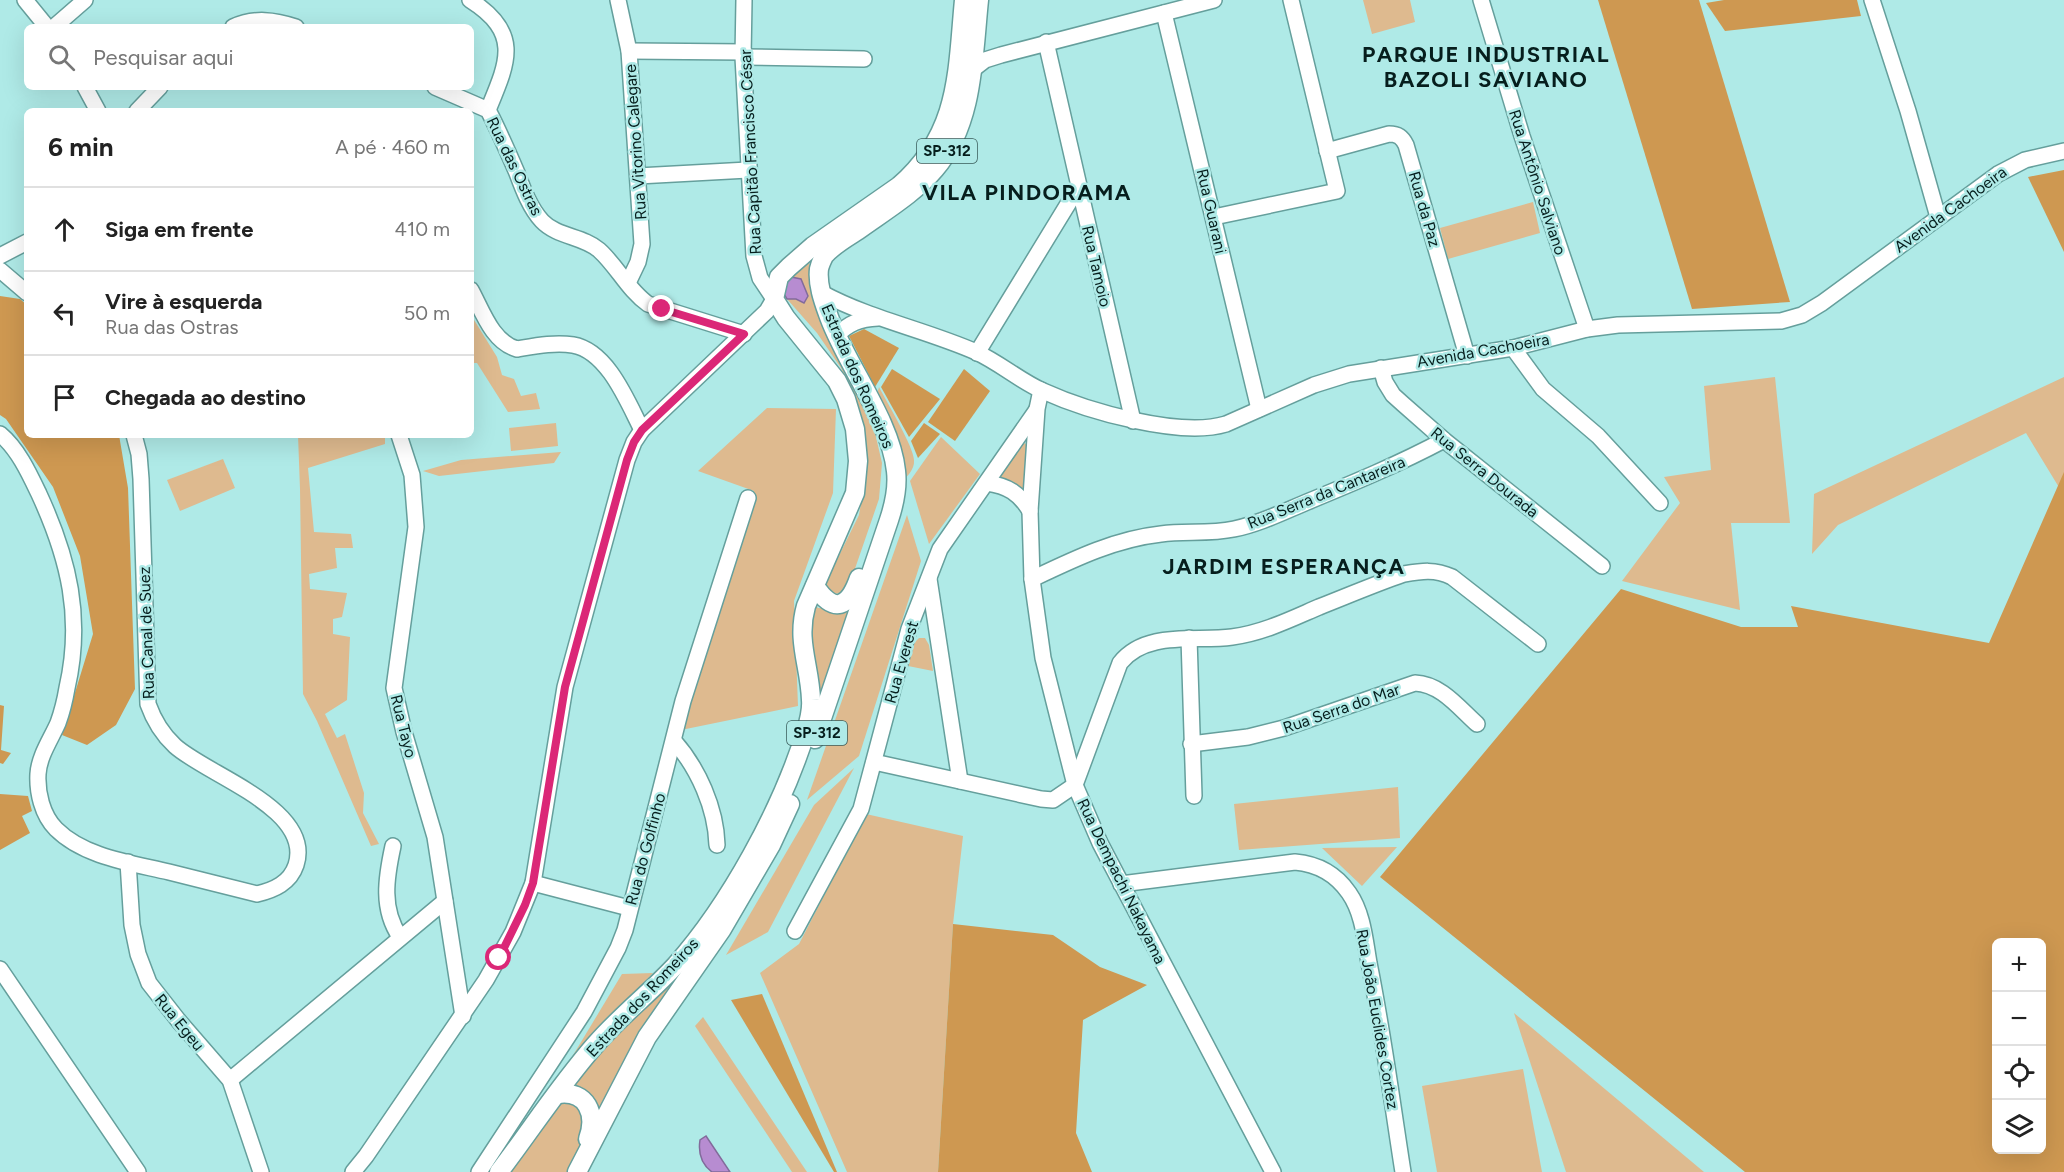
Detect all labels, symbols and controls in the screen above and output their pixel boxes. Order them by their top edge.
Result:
search box [24,24,474,90]
icon: search [45,41,78,74]
district label: PARQUE INDUSTRIAL BAZOLI SAVIANO [1362,41,1610,93]
text: Pesquisar aqui [93,44,234,71]
street label: Rua Capitão Francisco César [736,48,765,255]
street label: Rua Vitorino Calegare [621,63,650,220]
street label: Rua Antônio Salviano [1505,107,1570,257]
street label: Rua das Ostras [483,114,547,218]
text: 6 min [48,131,114,163]
text: A pé · 460 m [335,135,450,159]
road number: SP-312 [917,139,977,163]
street label: Avenida Cachoeira [1890,162,2010,257]
street label: Rua Guarani [1193,167,1231,255]
street label: Rua da Paz [1405,169,1444,249]
district label: VILA PINDORAMA [922,179,1132,206]
icon: ahead [48,213,81,246]
text: Siga em frente [105,216,253,243]
text: 410 m [395,217,450,241]
street label: Rua Tamoio [1078,224,1115,309]
text: Vire à esquerda [105,288,263,315]
route end [648,295,674,321]
icon: left [48,297,81,330]
text: 50 m [404,301,450,325]
street label: Estrada dos Romeiros [817,301,898,451]
text: Rua das Ostras [105,315,239,339]
street label: Avenida Cachoeira [1415,329,1551,372]
icon: arrive [48,381,81,414]
text: Chegada ao destino [105,384,306,411]
street label: Rua Serra Dourada [1427,423,1542,522]
street label: Rua Serra da Cantareira [1245,452,1408,533]
district label: JARDIM ESPERANÇA [1162,553,1406,580]
street label: Rua Canal de Suez [135,566,158,700]
street label: Rua Everest [881,619,922,706]
street label: Rua Serra do Mar [1280,679,1403,737]
street label: Rua Tayo [387,693,421,760]
road number: SP-312 [787,721,847,745]
street label: Rua do Golfinho [621,791,670,907]
street label: Rua Dempachi Nakayama [1073,795,1170,967]
street label: Rua João Euclides Cortez [1352,928,1403,1111]
street label: Estrada dos Romeiros [582,934,702,1061]
map controls [1992,938,2046,1154]
button: + [1992,938,2046,992]
route start [485,944,511,970]
street label: Rua Egeu [151,990,208,1055]
button: − [1992,992,2046,1046]
button: locate [1992,1046,2046,1100]
button: layers [1992,1100,2046,1154]

